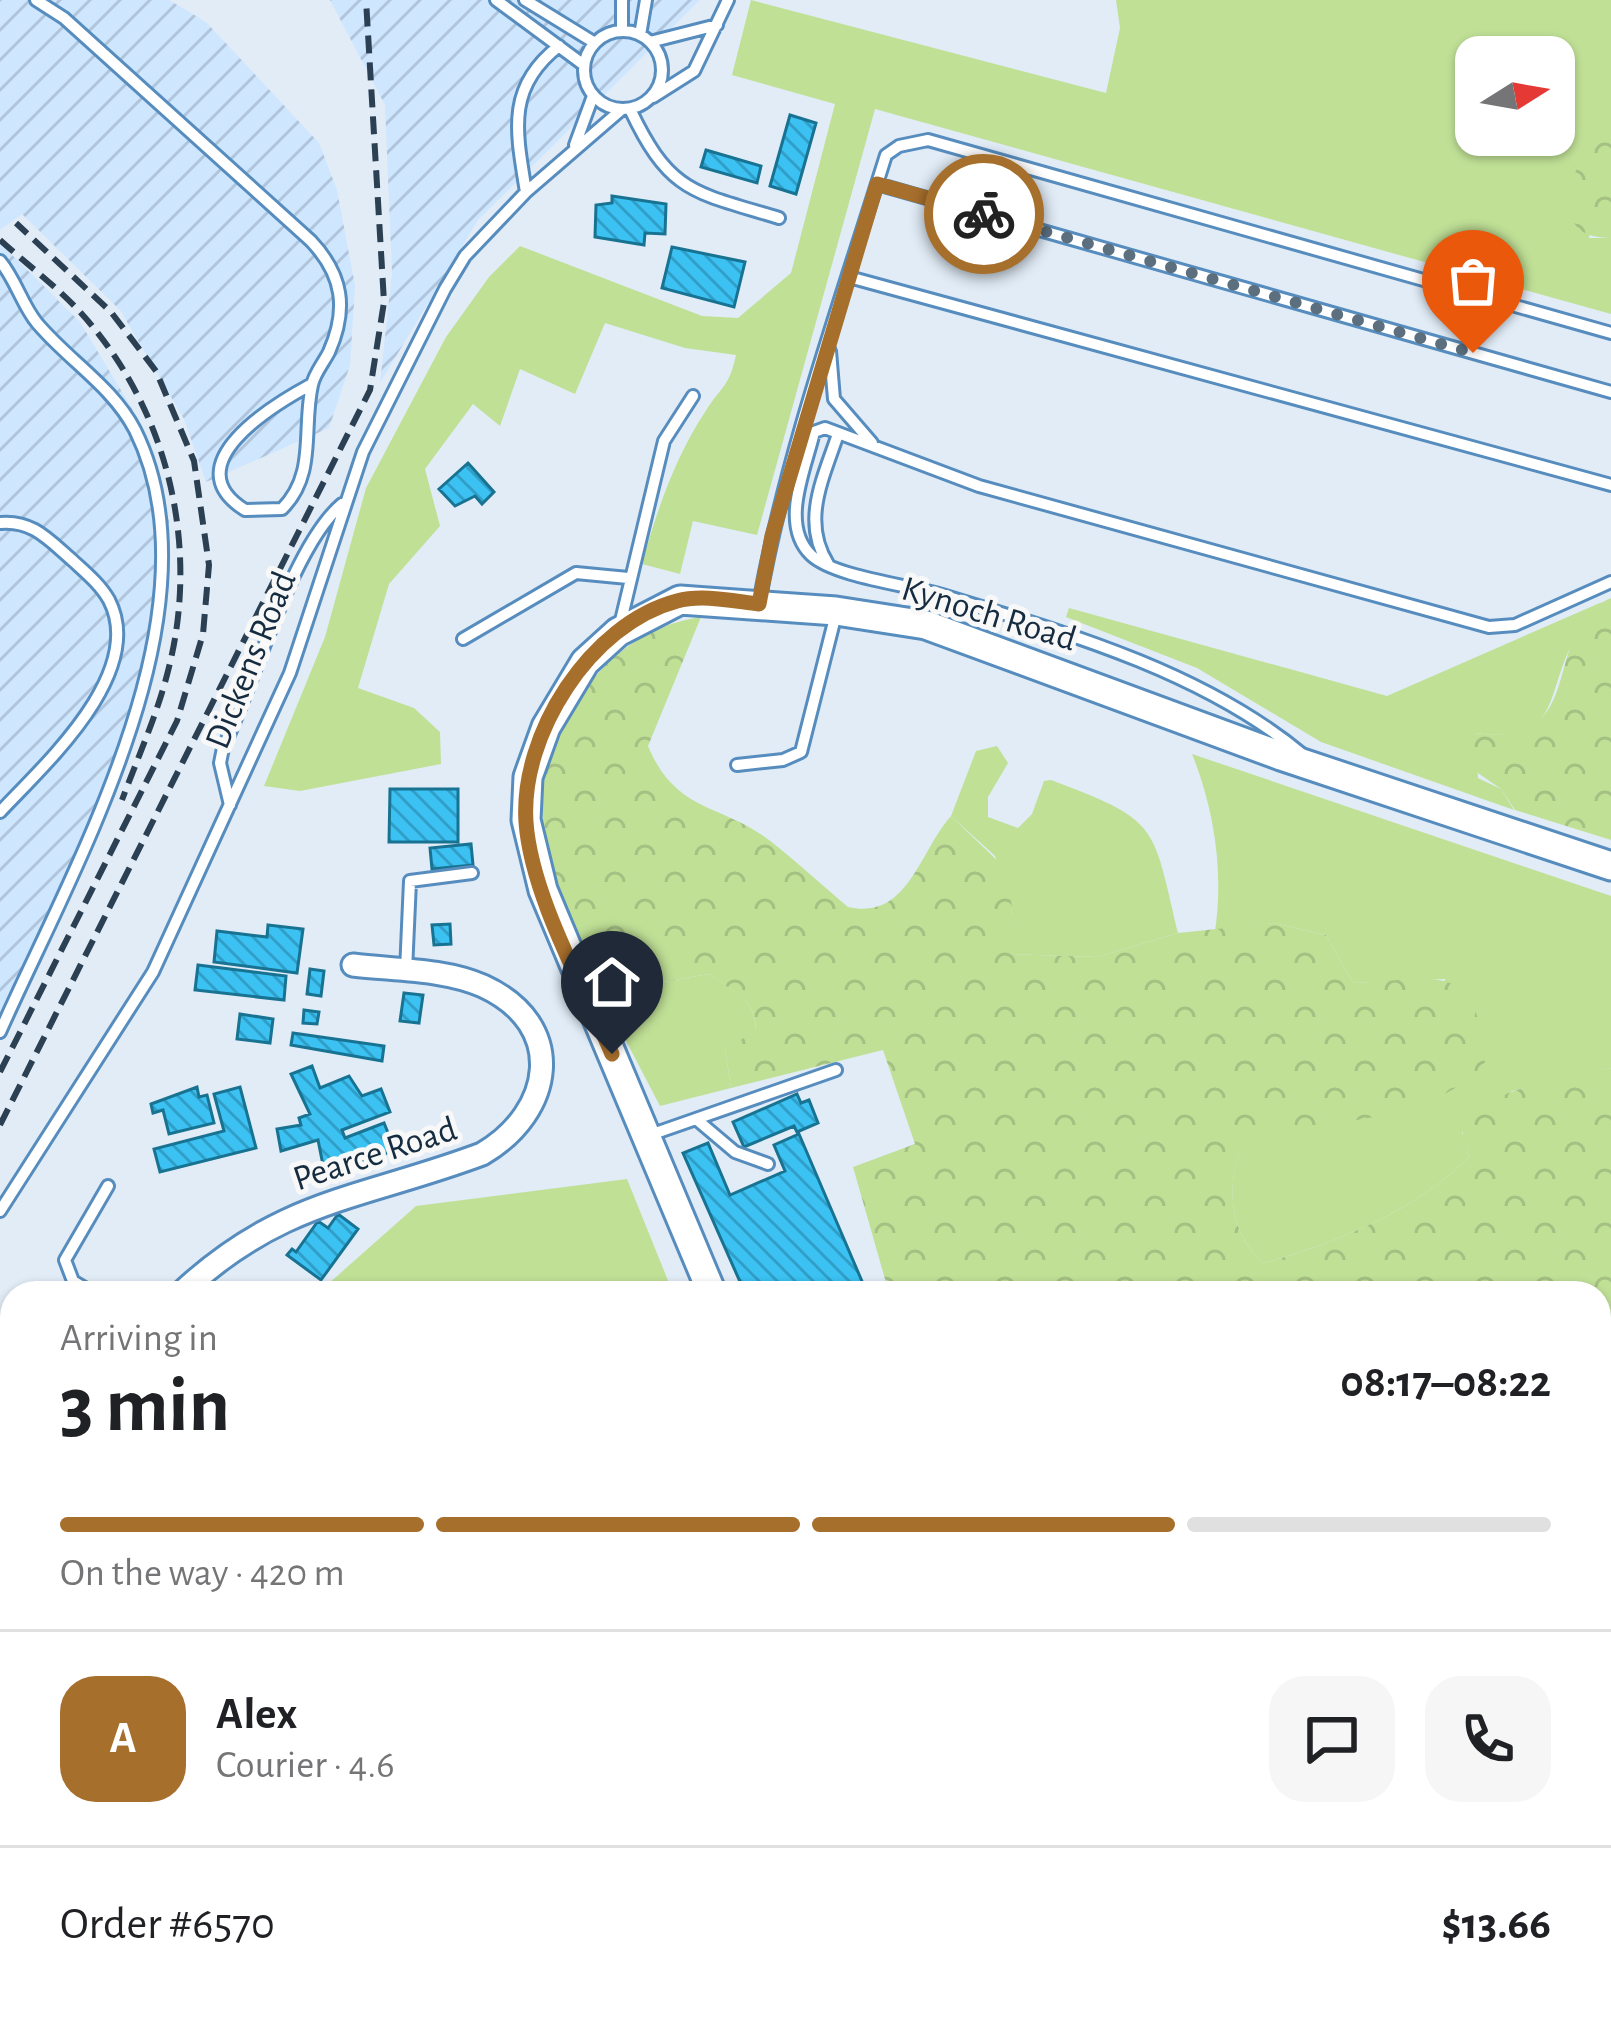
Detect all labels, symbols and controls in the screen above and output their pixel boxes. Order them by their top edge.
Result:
north arrow [1455,36,1575,156]
map controls [1455,36,1575,156]
courier [924,154,1044,274]
icon: bike [951,181,1017,247]
pin [1422,230,1524,353]
icon: bag [1440,248,1506,314]
street label: Dickens Road [199,566,303,754]
street label: Kynoch Road [897,570,1081,658]
pin [561,931,663,1054]
icon: home [579,949,645,1015]
street label: Pearce Road [289,1111,461,1197]
text: Arriving in [60,1319,218,1358]
text: 08:17–08:22 [1340,1360,1551,1405]
text: 3 min [60,1368,230,1446]
text: On the way · 420 m [60,1554,345,1593]
button: chat [1269,1676,1395,1802]
button: phone [1425,1676,1551,1802]
text: Alex [216,1692,297,1737]
text: A [109,1716,137,1761]
text: Courier · 4.6 [216,1746,395,1785]
text: Order #6570 [60,1902,275,1947]
text: $13.66 [1441,1902,1551,1947]

